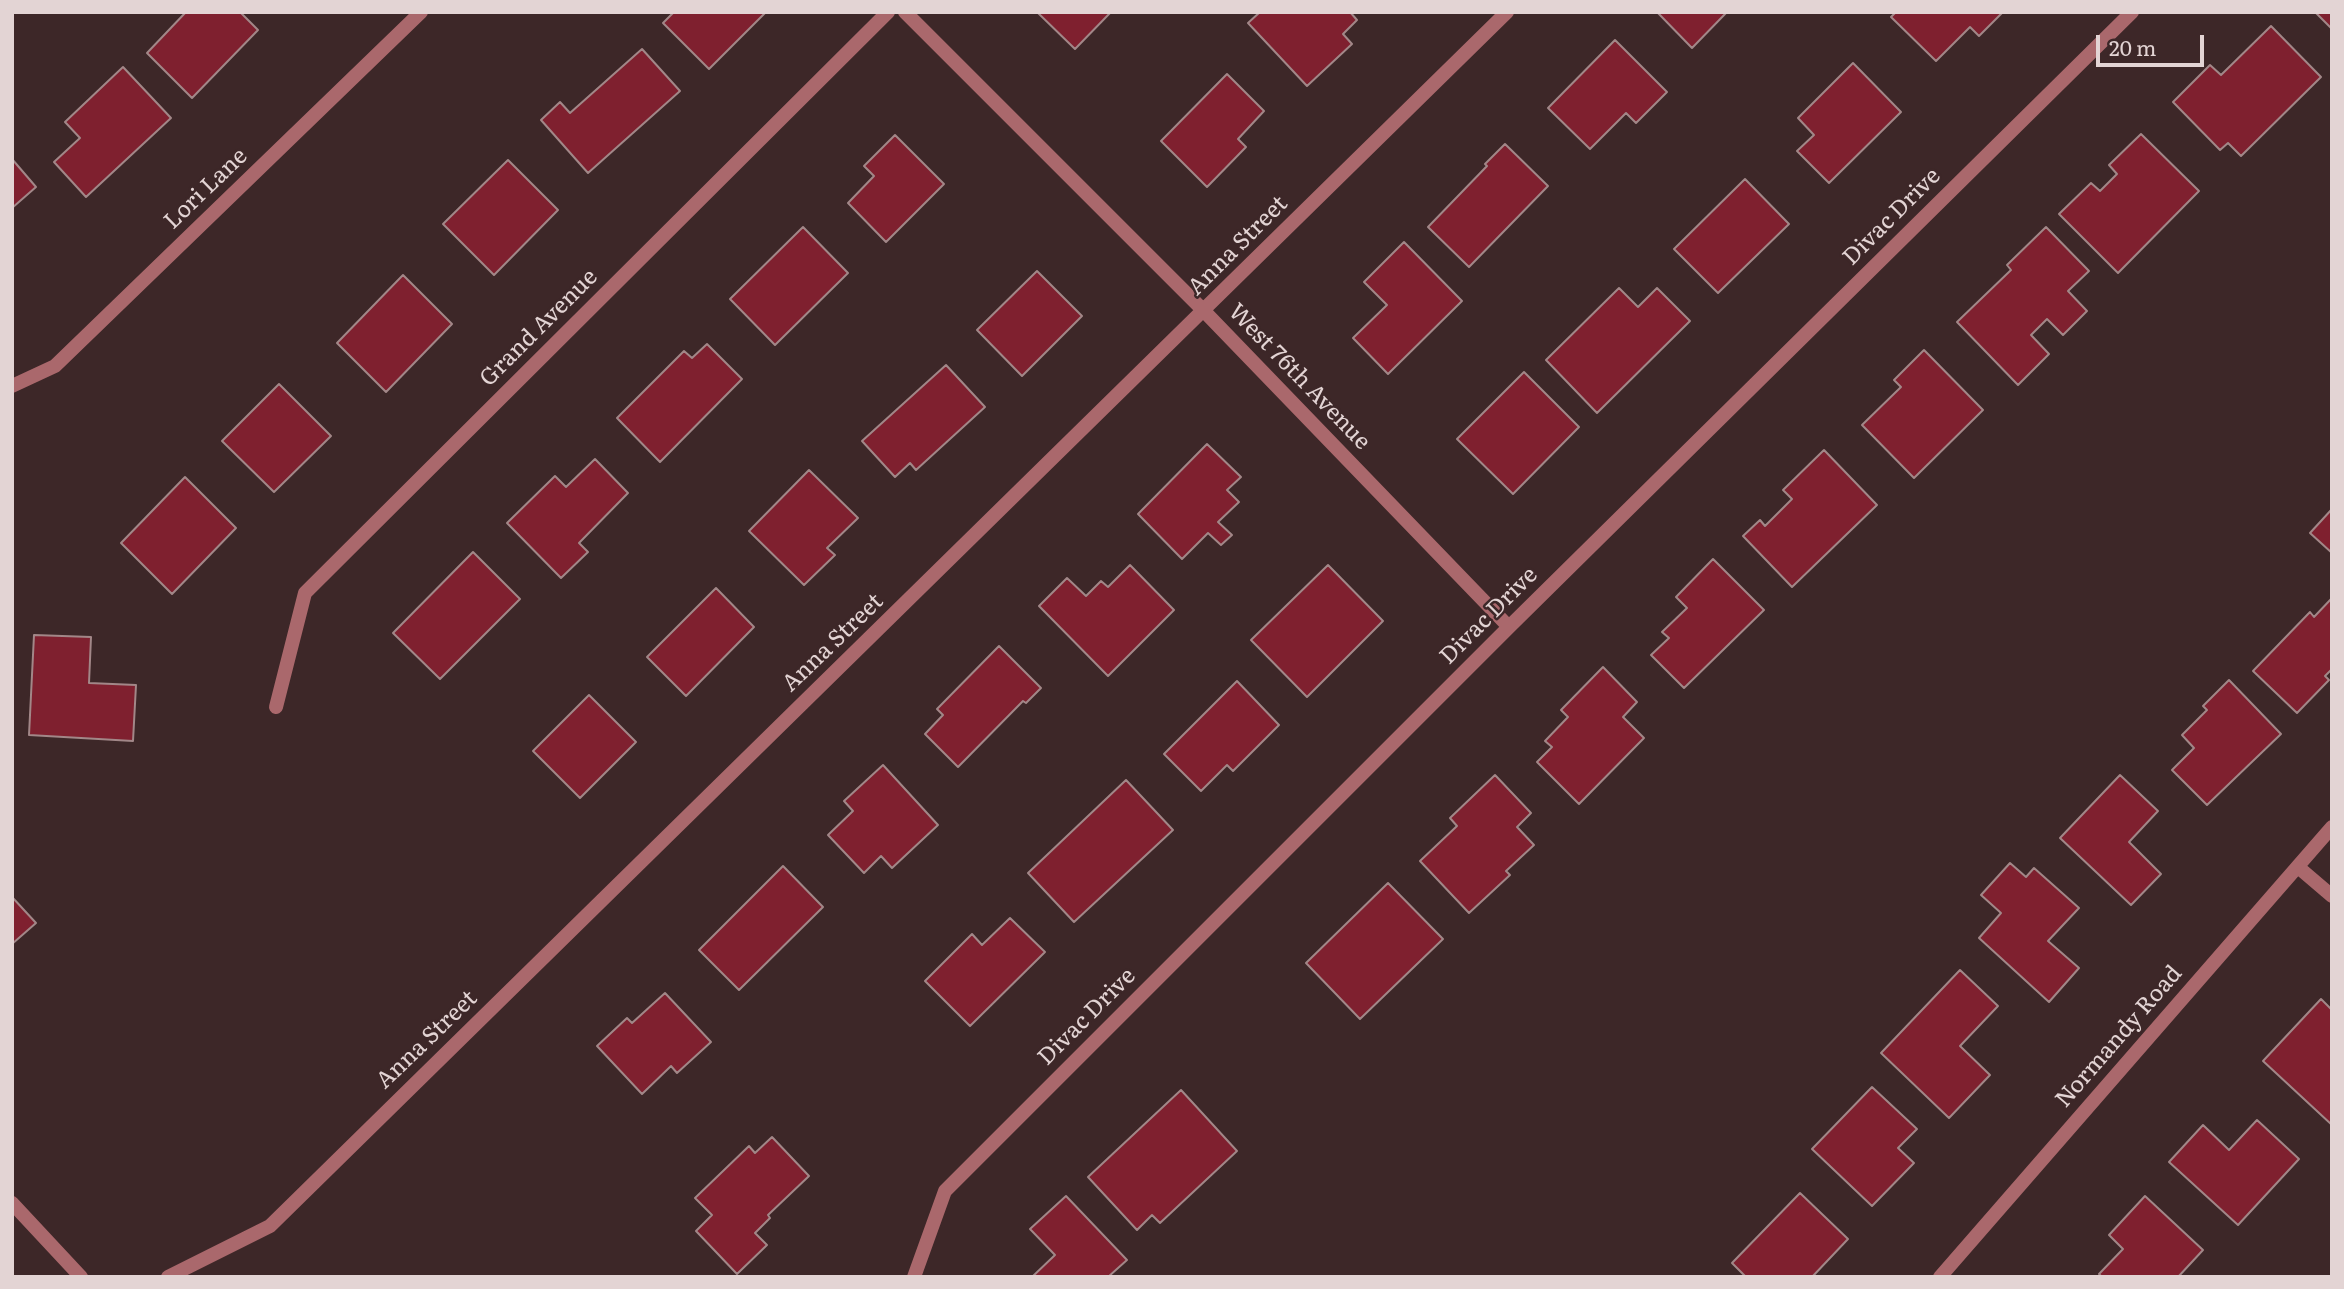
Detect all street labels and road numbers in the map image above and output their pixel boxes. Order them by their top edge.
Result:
street label: Lori Lane [159,143,253,235]
street label: Divac Drive [1837,162,1947,272]
street label: Anna Street [1182,190,1294,302]
street label: Grand Avenue [474,263,604,393]
street label: West 76th Avenue [1222,298,1376,456]
street label: Divac Drive [1434,561,1544,671]
street label: Anna Street [777,588,889,698]
street label: Normandy Road [2050,961,2188,1113]
street label: Divac Drive [1032,962,1142,1072]
street label: Anna Street [371,985,483,1095]

